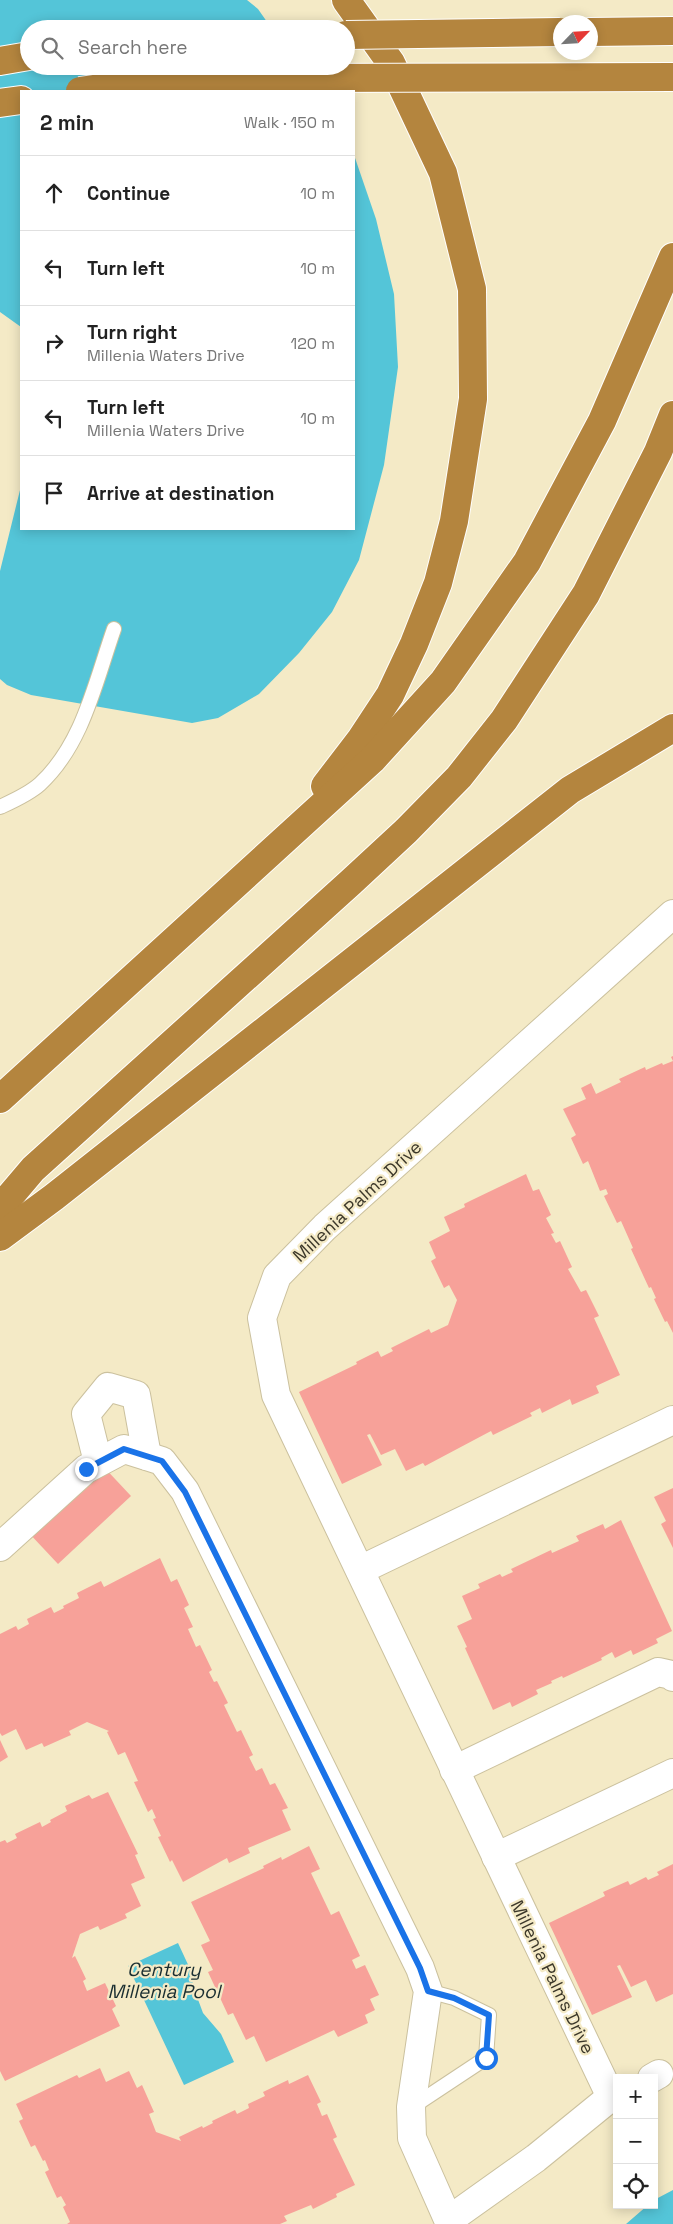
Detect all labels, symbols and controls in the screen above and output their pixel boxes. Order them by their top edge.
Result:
north arrow [553,15,598,60]
search box [20,20,355,75]
icon: search [38,34,66,62]
text: Search here [78,35,188,60]
text: 2 min [40,109,94,136]
text: Walk · 150 m [244,112,335,133]
icon: ahead [40,179,68,207]
text: Continue [87,181,170,206]
text: 10 m [300,183,335,204]
icon: left [40,254,68,282]
text: Turn left [87,256,165,281]
text: 10 m [300,258,335,279]
text: Turn right [87,320,177,345]
icon: right [40,329,68,357]
text: 120 m [291,333,335,354]
text: Millenia Waters Drive [87,345,245,366]
text: Turn left [87,395,165,420]
icon: left [40,404,68,432]
text: 10 m [300,408,335,429]
text: Millenia Waters Drive [87,420,245,441]
icon: arrive [40,479,68,507]
text: Arrive at destination [87,481,275,506]
street label: Millenia Palms Drive [288,1135,426,1267]
route end [75,1458,98,1481]
street label: Millenia Palms Drive [506,1896,600,2058]
water label: Century Millenia Pool [107,1957,223,2004]
route start [475,2047,498,2070]
map controls [613,2074,658,2209]
button: + [613,2074,658,2119]
button: − [613,2119,658,2164]
button: locate [613,2164,658,2209]

